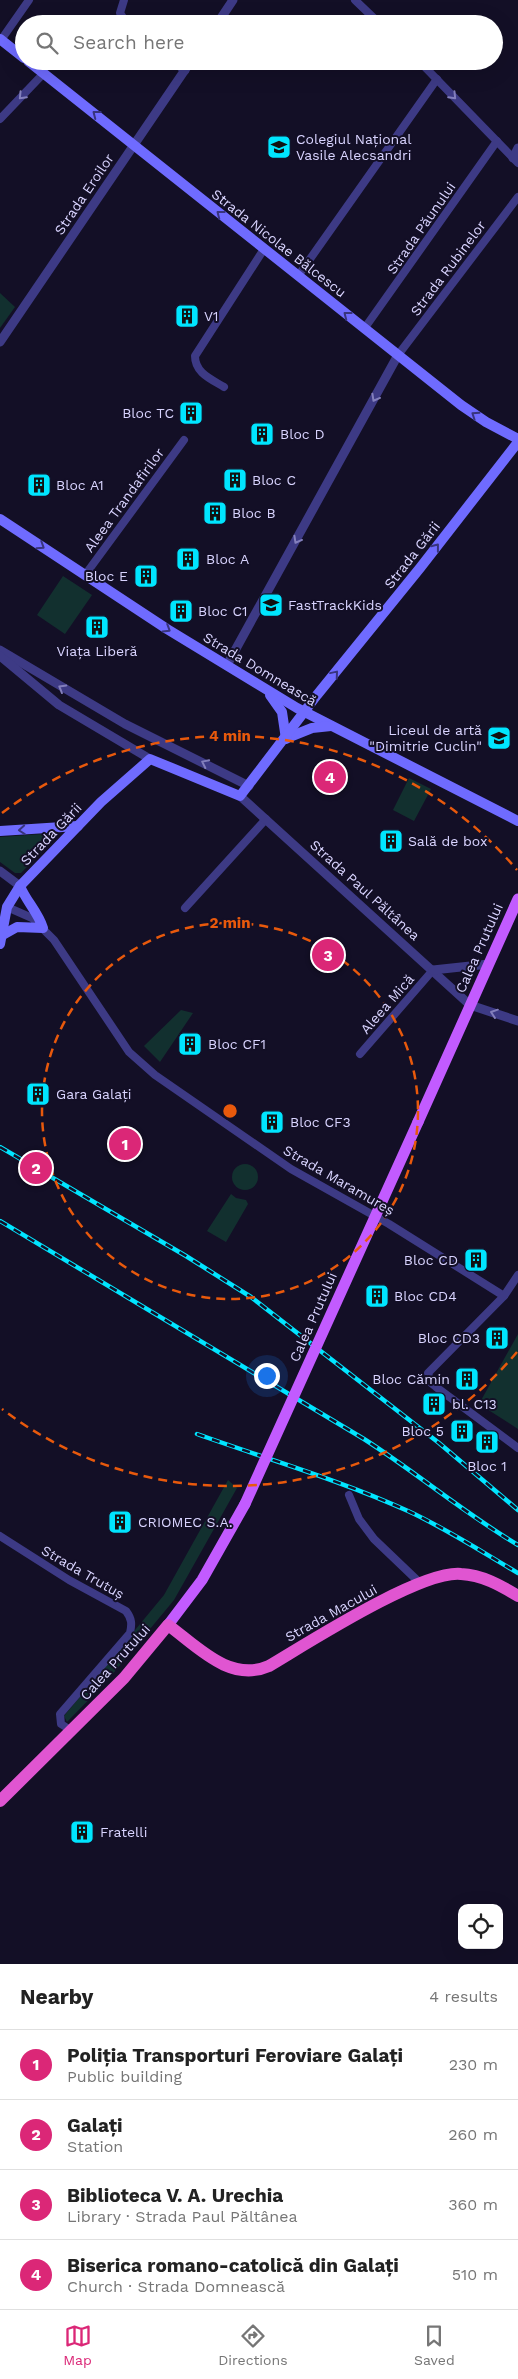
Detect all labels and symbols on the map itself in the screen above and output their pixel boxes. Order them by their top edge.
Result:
one-way arrow [19,90,28,99]
one-way arrow [447,90,456,99]
one-way arrow [93,112,102,120]
place label: Colegiul Național Vasile Alecsandri [296,131,412,163]
school or university icon: Colegiul Național Vasile Alecsandri [266,134,292,160]
street label: Strada Eroilor [51,150,117,238]
street label: Strada Păunului [383,179,459,277]
street label: Strada Nicolae Bălcescu [209,186,349,300]
one-way arrow [217,212,226,220]
street label: Strada Rubinelor [407,217,489,319]
building icon: V1 [174,303,200,329]
place label: V1 [204,308,219,324]
one-way arrow [344,312,353,321]
one-way arrow [371,392,381,401]
building icon: Bloc TC [178,400,204,426]
place label: Bloc TC [122,405,174,421]
one-way arrow [472,412,481,421]
building icon: Bloc D [249,421,275,447]
place label: Bloc D [280,426,325,442]
street label: Aleea Trandafirilor [81,445,167,555]
building icon: Bloc C [222,467,248,493]
building icon: Bloc A1 [26,472,52,498]
place label: Bloc C [252,472,296,488]
place label: Bloc A1 [56,477,104,493]
building icon: Bloc B [202,500,228,526]
place label: Bloc B [232,505,276,521]
street label: Strada Gării [381,518,443,592]
one-way arrow [293,535,303,544]
one-way arrow [36,539,45,549]
one-way arrow [430,543,439,553]
building icon: Bloc A [175,546,201,572]
place label: Bloc A [206,551,249,567]
building icon: Bloc E [133,563,159,589]
place label: Bloc E [85,568,128,584]
school or university icon: FastTrackKids [258,592,284,618]
place label: FastTrackKids [288,597,382,613]
building icon: Bloc C1 [168,598,194,624]
place label: Bloc C1 [198,603,248,619]
building icon: Viața Liberă [84,614,110,640]
one-way arrow [161,623,171,632]
street label: Strada Domnească [201,629,320,709]
place label: Viața Liberă [56,643,138,660]
one-way arrow [329,671,337,680]
one-way arrow [58,684,67,694]
place label: Liceul de artă "Dimitrie Cuclin" [369,722,482,754]
school or university icon: Liceul de artă "Dimitrie Cuclin" [486,725,512,751]
text: 4 min [209,727,251,745]
pin: 4 [314,758,346,796]
one-way arrow [202,760,211,770]
street label: Strada Gării [17,799,85,869]
one-way arrow [17,824,25,835]
building icon: Sală de box [378,828,404,854]
place label: Sală de box [408,833,487,849]
street label: Strada Paul Păltânea [307,837,423,944]
street label: Calea Prutului [452,901,506,995]
text: 2 min [209,914,251,932]
pin: 3 [312,936,344,974]
street label: Aleea Mică [357,971,417,1037]
one-way arrow [491,1009,499,1019]
building icon: Bloc CF1 [177,1031,203,1057]
place label: Bloc CF1 [208,1036,266,1052]
building icon: Gara Galați [25,1081,51,1107]
place label: Gara Galați [56,1086,132,1103]
centre of rings [221,1102,239,1120]
building icon: Bloc CF3 [259,1109,285,1135]
place label: Bloc CF3 [290,1114,351,1130]
pin: 1 [109,1125,141,1163]
street label: Strada Maramureș [280,1142,397,1219]
pin: 2 [20,1149,52,1187]
building icon: Bloc CD [463,1247,489,1273]
place label: Bloc CD [404,1252,458,1268]
street label: Calea Prutului [286,1270,340,1364]
building icon: Bloc CD4 [364,1283,390,1309]
place label: Bloc CD4 [394,1288,457,1304]
building icon: Bloc CD3 [484,1325,510,1351]
place label: Bloc CD3 [418,1330,480,1346]
your location [254,1363,280,1389]
building icon: Bloc Cămin [454,1366,480,1392]
place label: Bloc Cămin [372,1371,450,1387]
building icon: bl. C13 [421,1391,447,1417]
place label: bl. C13 [452,1396,497,1412]
building icon: Bloc 5 [449,1418,475,1444]
place label: Bloc 5 [401,1423,444,1439]
building icon: Bloc 1 [474,1429,500,1455]
place label: Bloc 1 [467,1458,507,1474]
building icon: CRIOMEC S.A. [107,1509,133,1535]
place label: CRIOMEC S.A. [138,1514,233,1530]
street label: Strada Trutuș [38,1542,127,1603]
street label: Strada Macului [282,1581,380,1645]
street label: Calea Prutului [77,1621,153,1703]
building icon: Fratelli [69,1819,95,1845]
place label: Fratelli [100,1824,147,1840]

